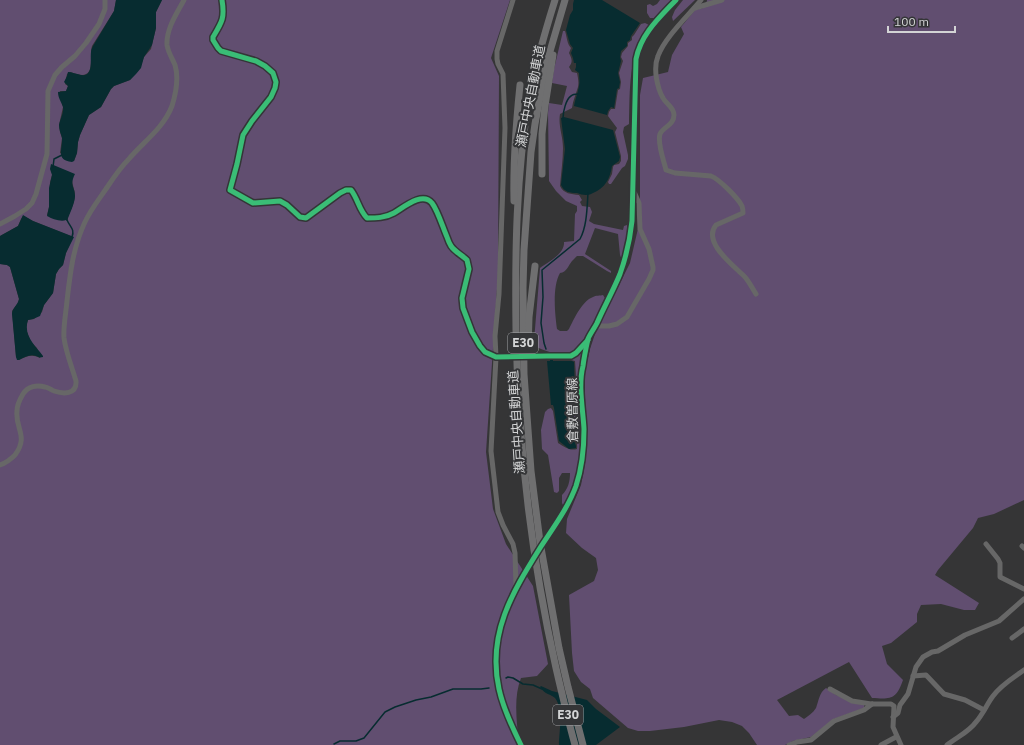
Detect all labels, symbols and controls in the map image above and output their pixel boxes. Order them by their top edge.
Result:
scale bar [888,8,955,34]
text: 100 m [894,14,929,29]
street label: 瀬戸中央自動車道 [512,43,549,149]
road number: E30 [508,333,538,353]
street label: 瀬戸中央自動車道 [504,369,529,474]
street label: 倉敷曽原線 [563,377,582,443]
road number: E30 [553,705,583,725]

